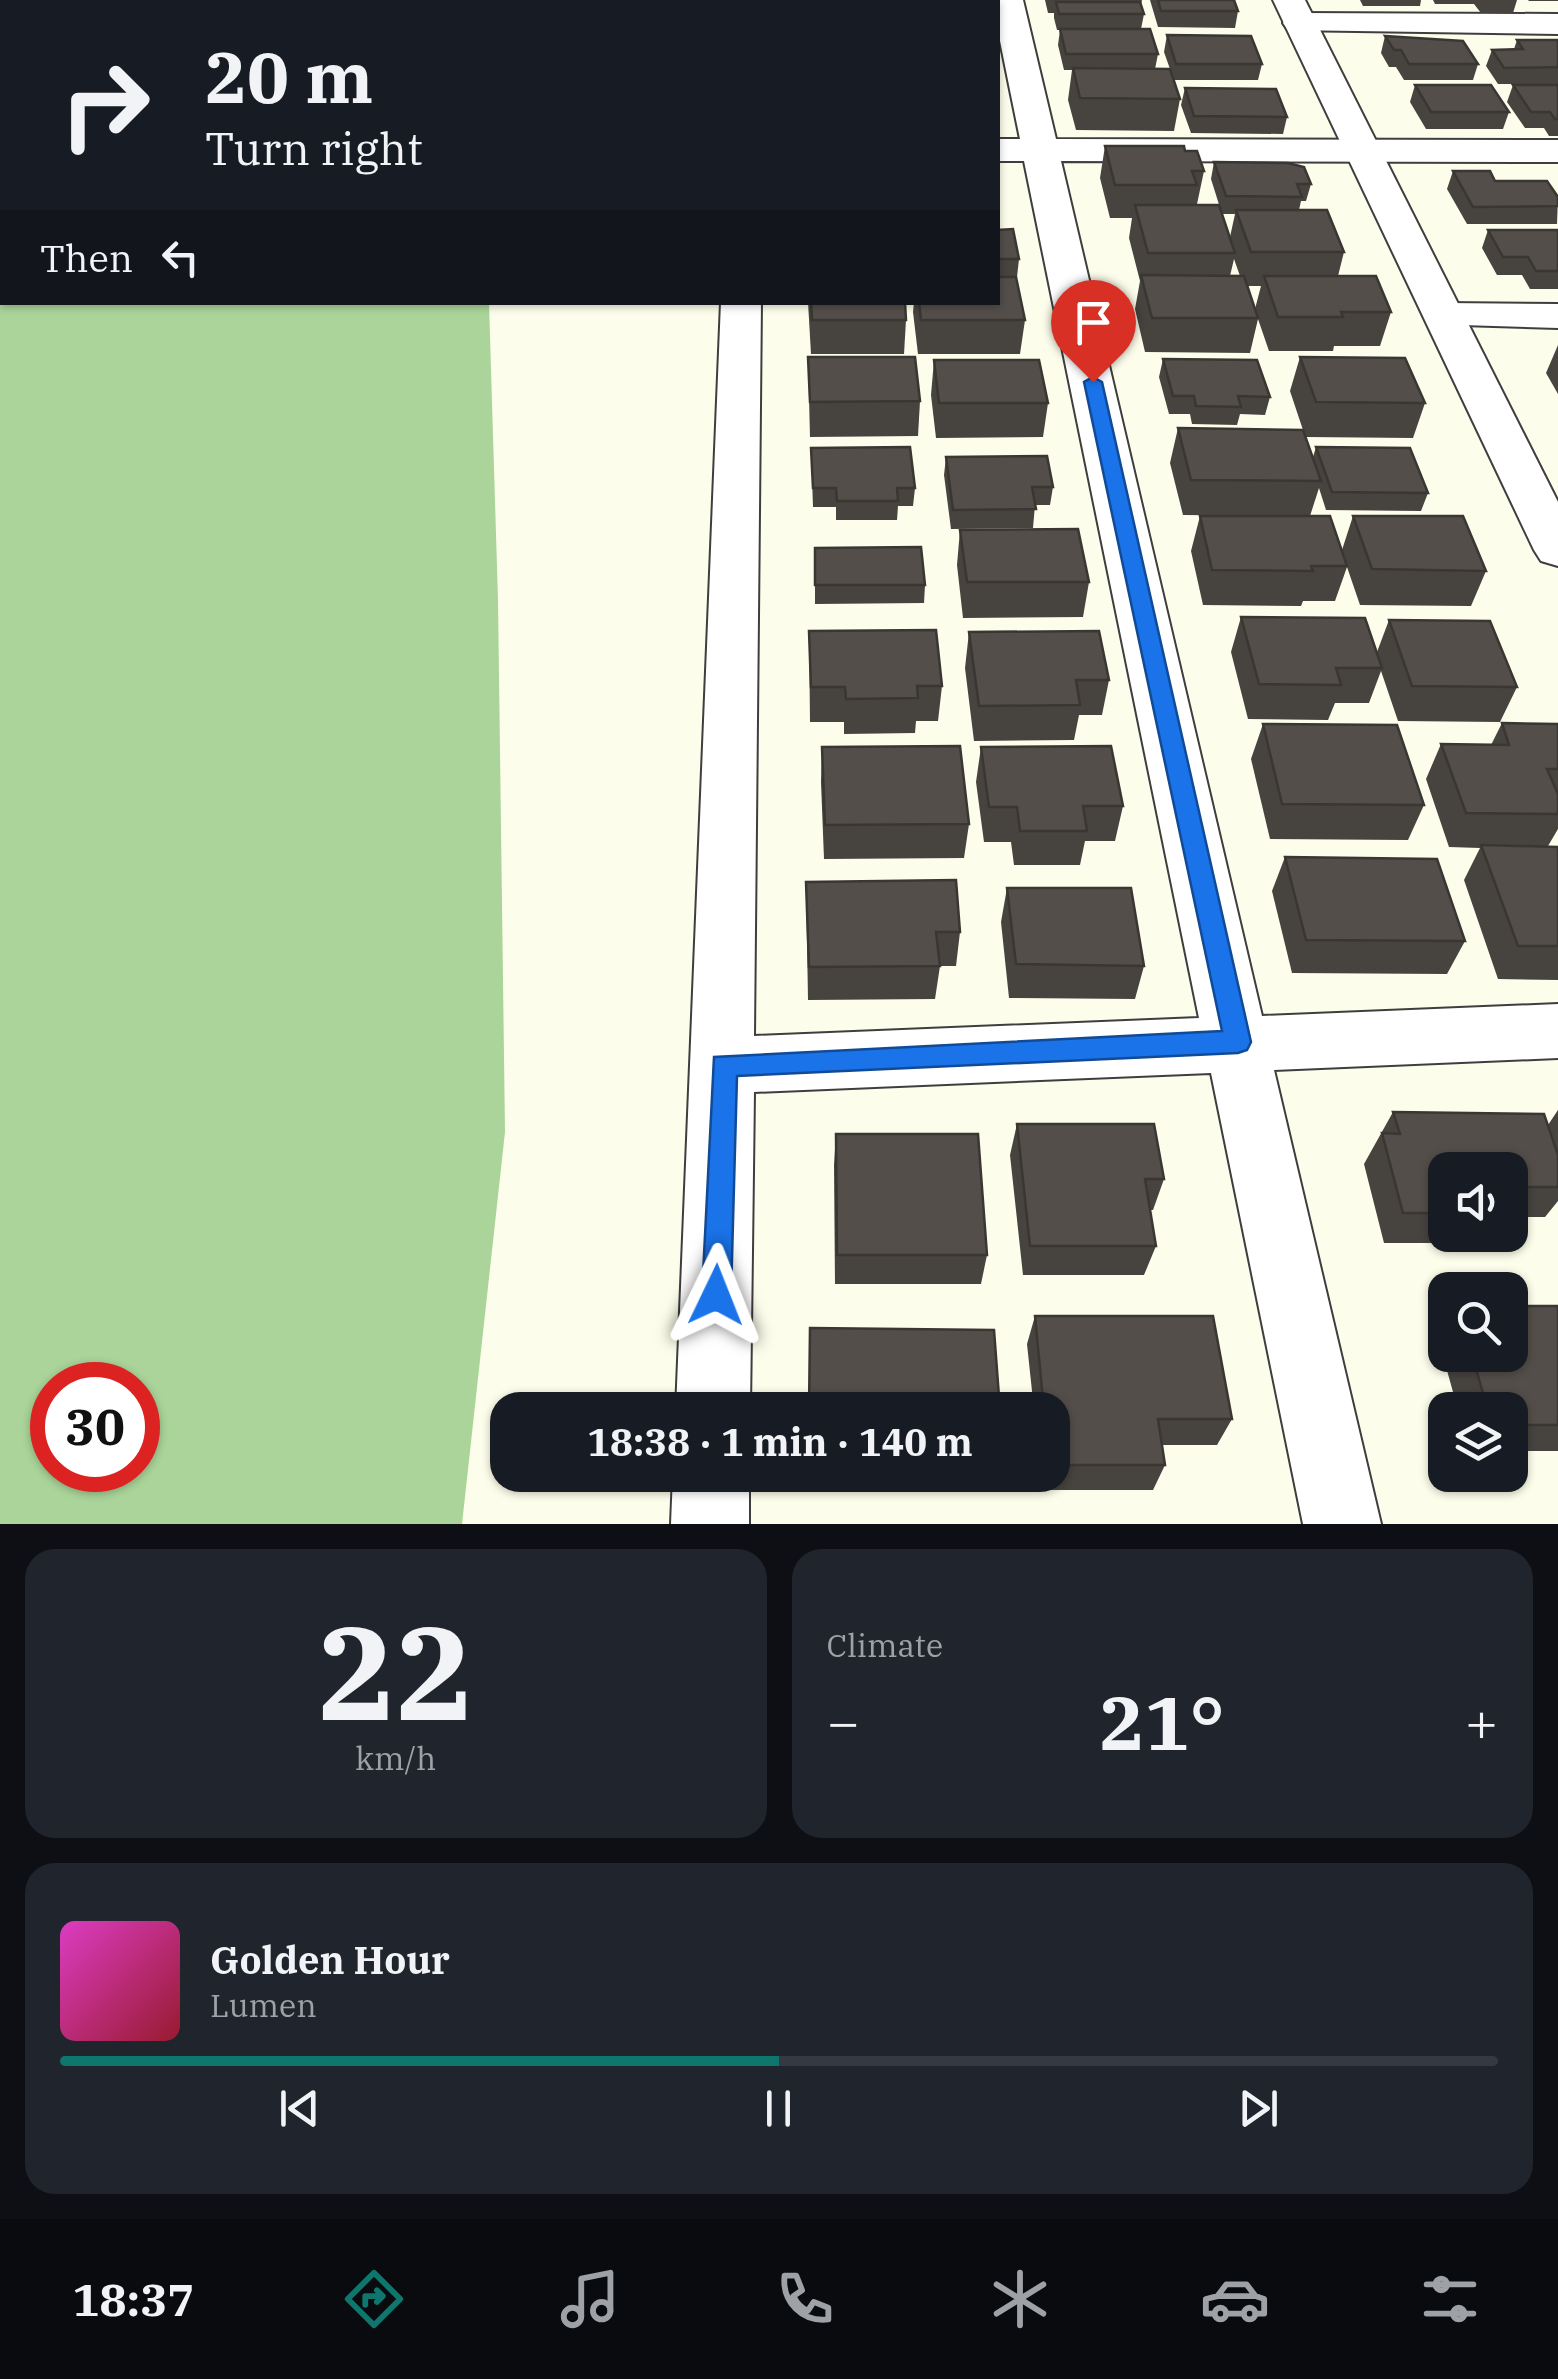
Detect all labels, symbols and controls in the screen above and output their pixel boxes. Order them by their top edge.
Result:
text: 20 m [205,31,373,122]
icon: right [40,40,170,170]
text: Turn right [205,119,423,177]
icon: left [153,230,208,285]
text: Then [40,233,133,282]
pin [1051,280,1136,383]
icon: arrive [1066,295,1121,350]
map controls [1428,1152,1528,1492]
button: sound [1428,1152,1528,1252]
position arrow [664,1243,768,1347]
button: search [1428,1272,1528,1372]
speed limit sign: 30 [30,1362,160,1492]
button: layers [1428,1392,1528,1492]
text: 18:38 · 1 min · 140 m [587,1417,973,1466]
text: 22 [318,1587,474,1756]
text: Climate [827,1624,943,1666]
text: 21° [1100,1673,1225,1771]
text: − [827,1686,860,1757]
text: + [1465,1686,1498,1757]
text: km/h [355,1737,436,1779]
text: Golden Hour [210,1935,450,1984]
text: Lumen [210,1984,317,2026]
icon: previous [272,2081,327,2136]
icon: pause [751,2081,806,2136]
icon: next [1231,2081,1286,2136]
icon: directions [339,2264,409,2334]
icon: music [555,2264,625,2334]
icon: phone [770,2264,840,2334]
icon: climate [985,2264,1055,2334]
icon: car [1200,2264,1270,2334]
icon: filters [1415,2264,1485,2334]
text: 18:37 [73,2270,194,2328]

